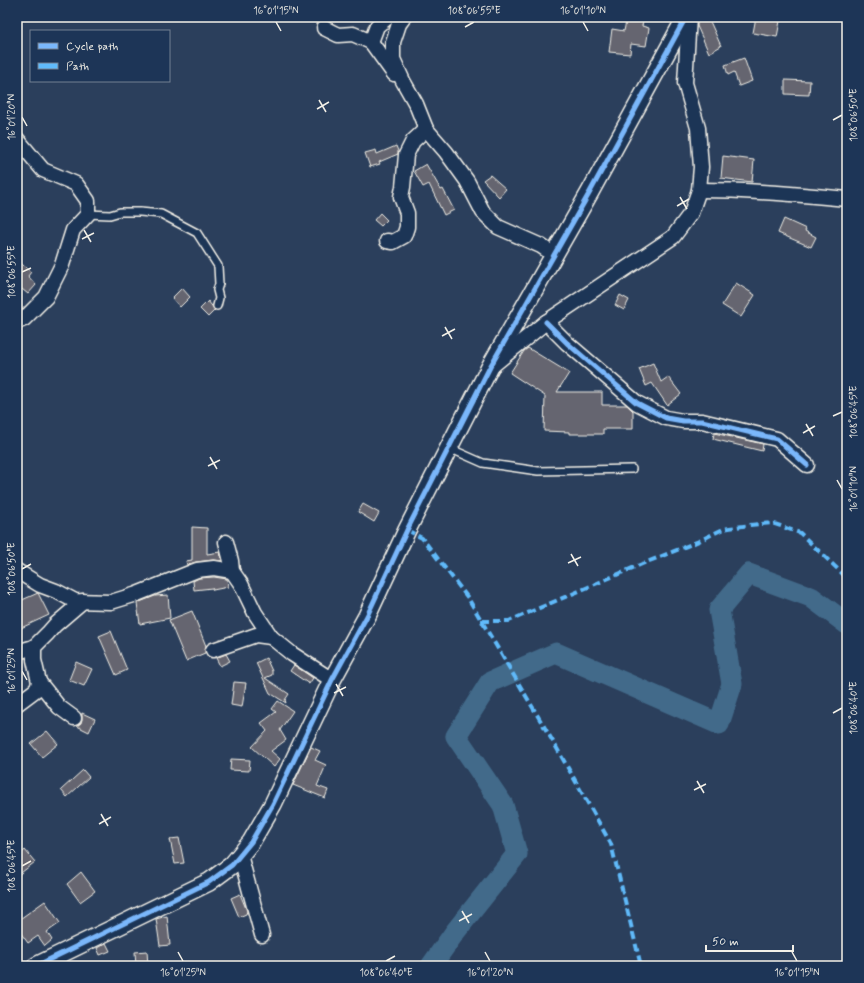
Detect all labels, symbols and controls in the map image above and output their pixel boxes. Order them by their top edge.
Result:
text: 16°01'15"N [253,4,299,18]
text: 108°06'55"E [447,4,501,18]
text: 16°01'10"N [560,4,606,18]
legend [30,30,170,82]
text: Cycle path [66,39,118,55]
text: Path [66,59,89,75]
text: 108°06'50"E [847,88,861,142]
text: 16°01'20"N [5,94,19,140]
text: 108°06'55"E [5,245,19,299]
text: 108°06'45"E [847,385,861,438]
text: 16°01'10"N [847,466,861,512]
text: 108°06'50"E [5,542,19,596]
text: 16°01'25"N [5,648,19,694]
text: 108°06'40"E [847,681,861,735]
text: 108°06'45"E [5,839,19,892]
scale bar [706,927,793,953]
text: 50 m [712,934,739,950]
text: 16°01'25"N [160,966,206,980]
text: 108°06'40"E [359,966,413,980]
text: 16°01'20"N [467,966,513,980]
text: 16°01'15"N [774,966,820,980]

